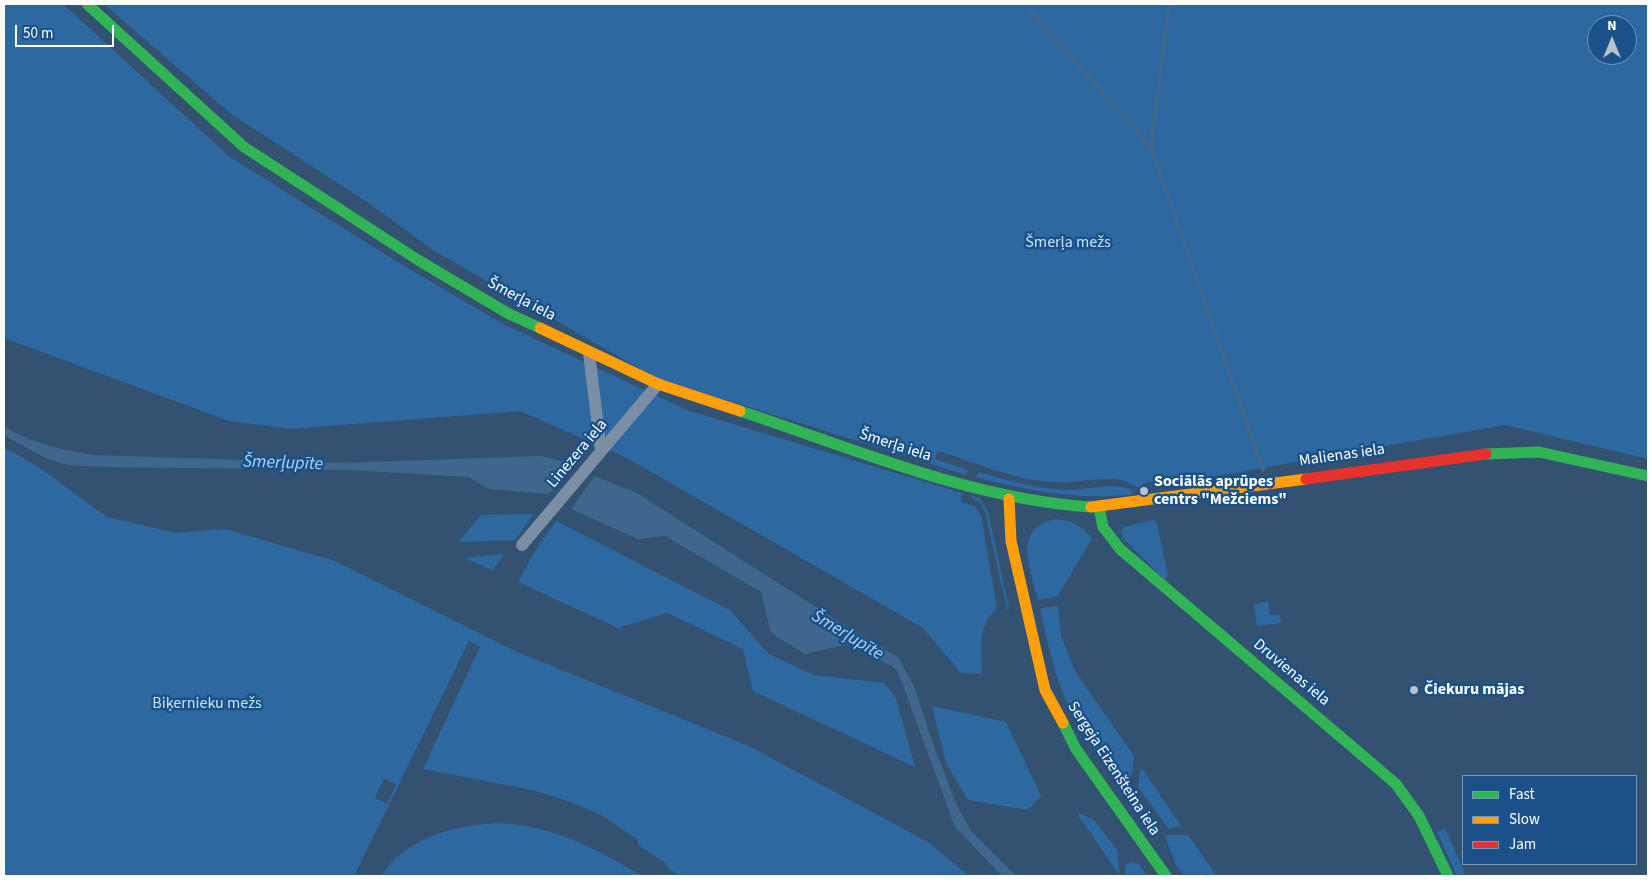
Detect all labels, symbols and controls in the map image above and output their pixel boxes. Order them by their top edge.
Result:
scale bar [18,15,116,47]
north arrow [1587,15,1637,65]
text: N [1607,16,1617,36]
text: 50 m [23,23,53,44]
park label: Šmerļa mežs [1025,233,1111,253]
street label: Šmerļa iela [484,274,558,326]
street label: Linezera iela [544,416,612,492]
street label: Šmerļa iela [857,425,933,467]
street label: Malienas iela [1298,440,1386,472]
water label: Šmerļupīte [242,452,324,476]
place label: Sociālās aprūpes centrs "Mežciems" [1154,472,1287,510]
marker: Sociālās aprūpes centrs "Mežciems" [1138,485,1150,497]
water label: Šmerļupīte [807,606,887,666]
street label: Druvienas iela [1249,635,1333,711]
place label: Čiekuru mājas [1424,680,1524,700]
marker: Čiekuru mājas [1408,684,1420,696]
park label: Biķernieku mežs [152,694,262,714]
street label: Sergeja Eizenšteina iela [1062,698,1164,840]
legend [1462,775,1637,865]
text: Fast [1509,784,1535,805]
text: Slow [1509,809,1540,830]
text: Jam [1509,834,1536,855]

